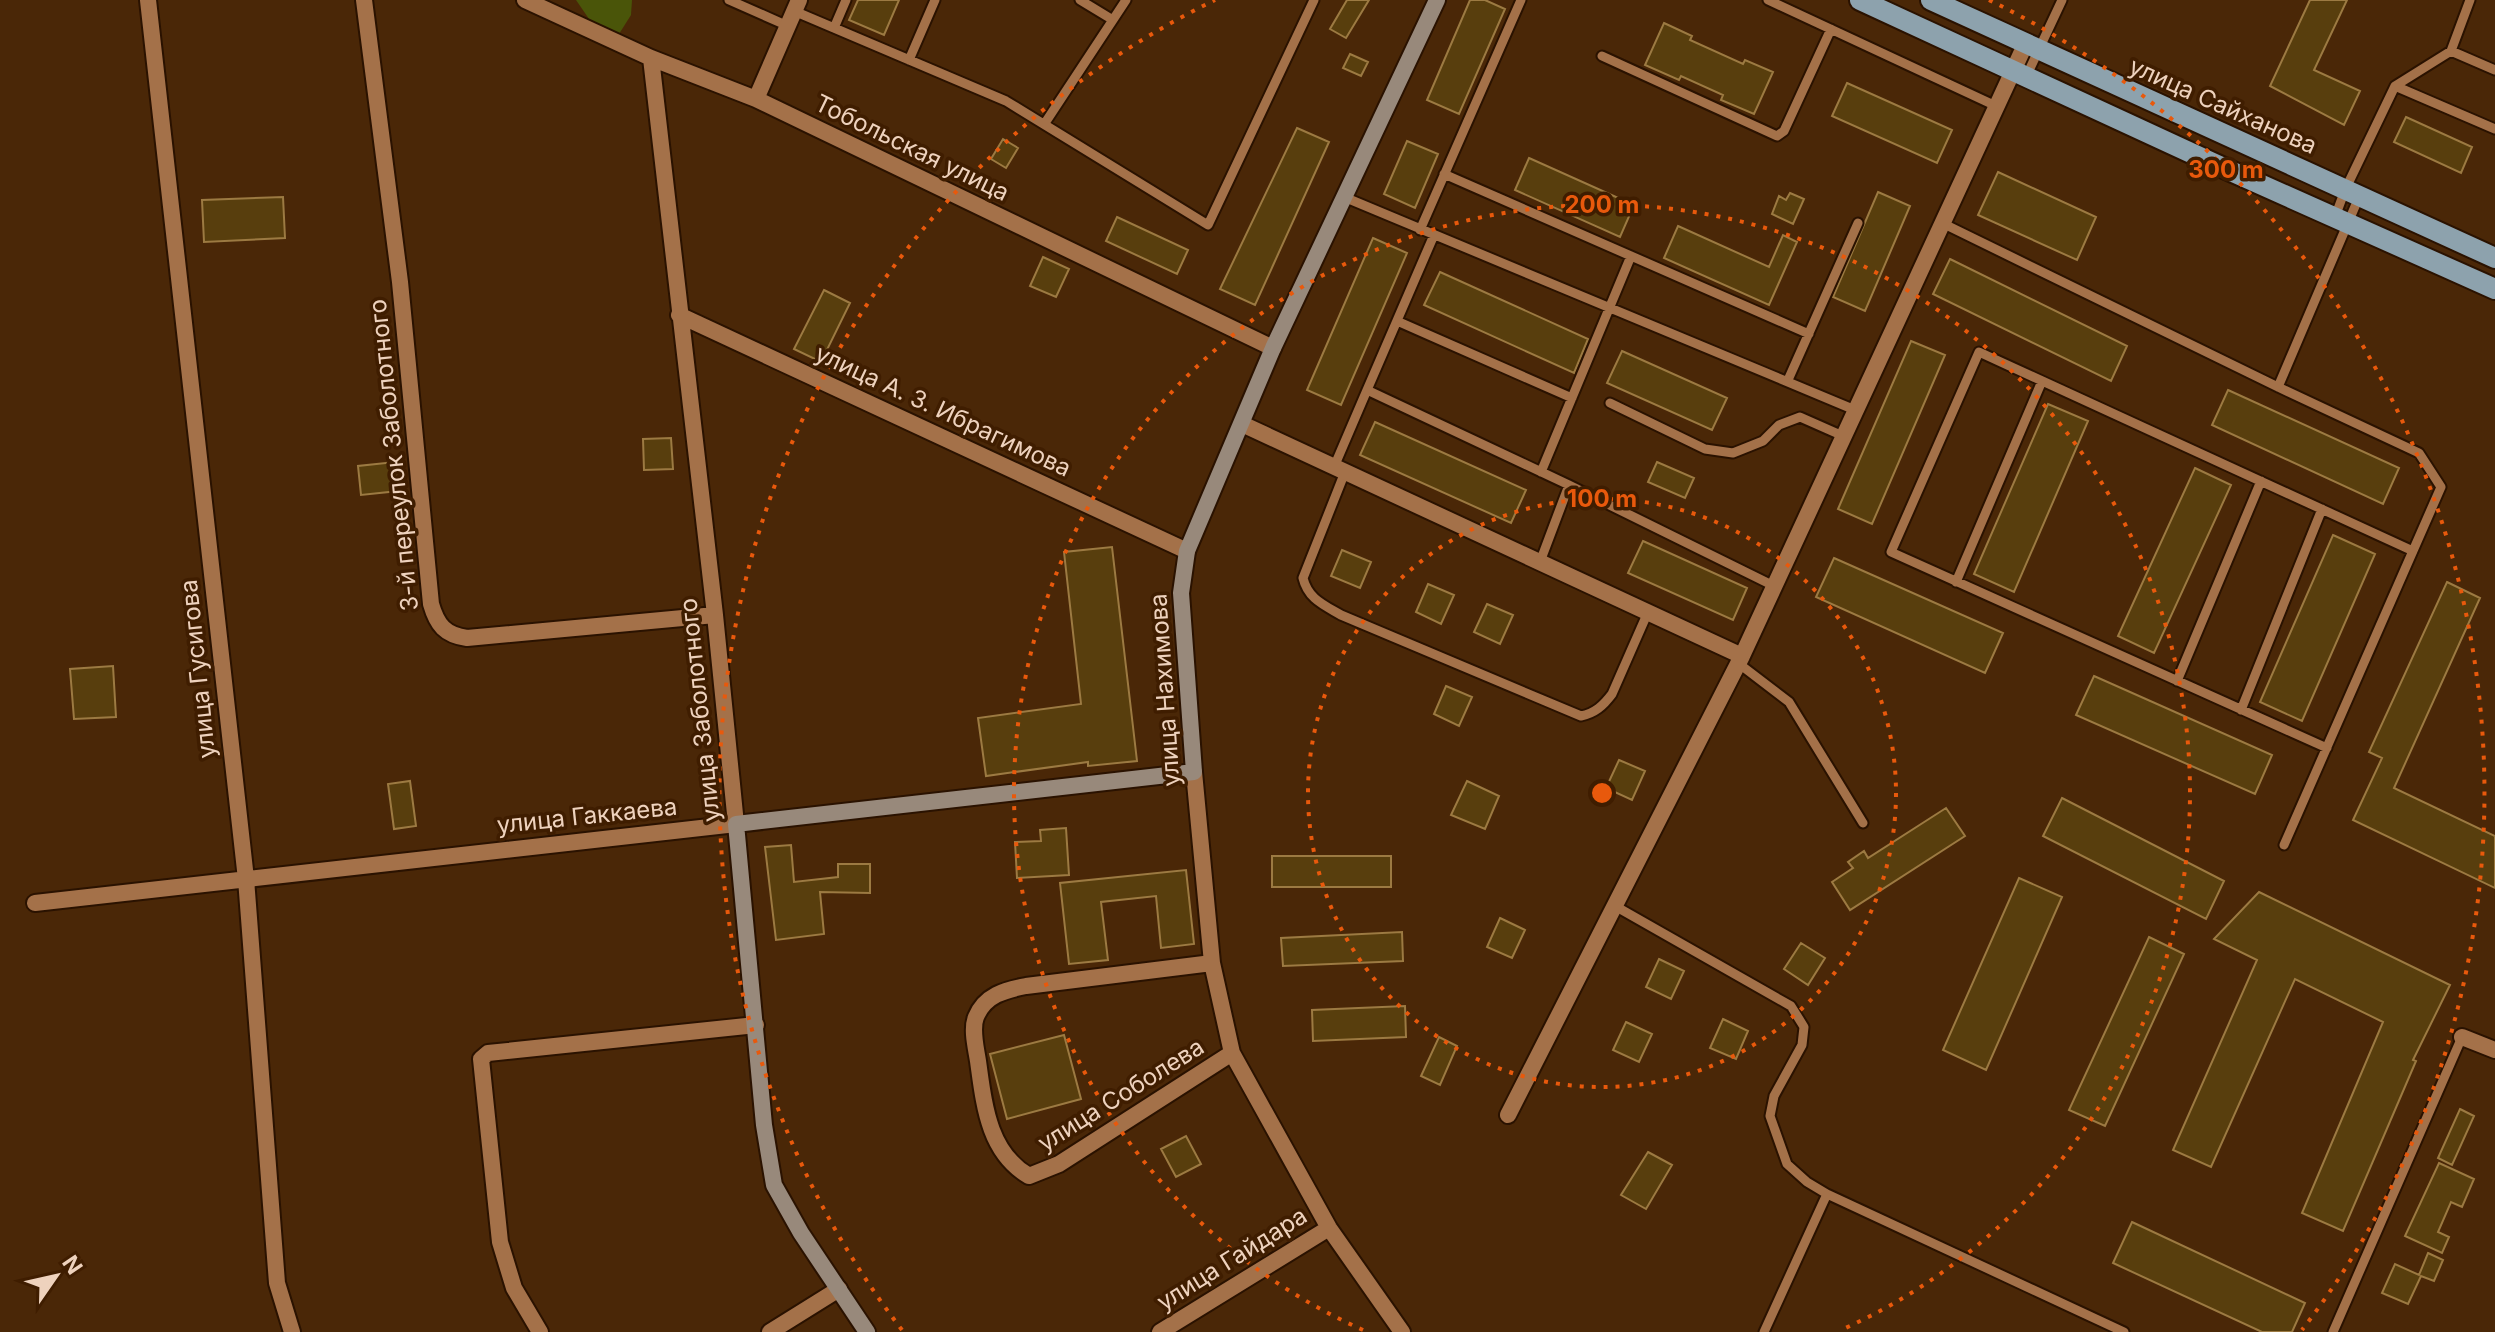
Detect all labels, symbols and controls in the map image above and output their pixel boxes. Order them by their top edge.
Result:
street label: улица Сайханова [2125,51,2322,160]
street label: Тобольская улица [810,88,1014,207]
text: 300 m [2188,155,2264,184]
text: 200 m [1564,190,1640,219]
street label: 3-й переулок Заболотного [363,298,424,612]
street label: улица А. З. Ибрагимова [811,338,1076,483]
text: 100 m [1567,484,1637,513]
street label: улица Гусигова [174,578,221,760]
street label: улица Нахимова [1143,593,1186,788]
street label: улица Заболотного [673,597,726,823]
centre of rings [1588,779,1616,807]
street label: улица Гаккаева [495,792,679,839]
street label: улица Соболева [1032,1032,1209,1157]
street label: улица Гайдара [1151,1201,1312,1316]
north arrow [16,1236,96,1316]
text: N [57,1251,88,1279]

